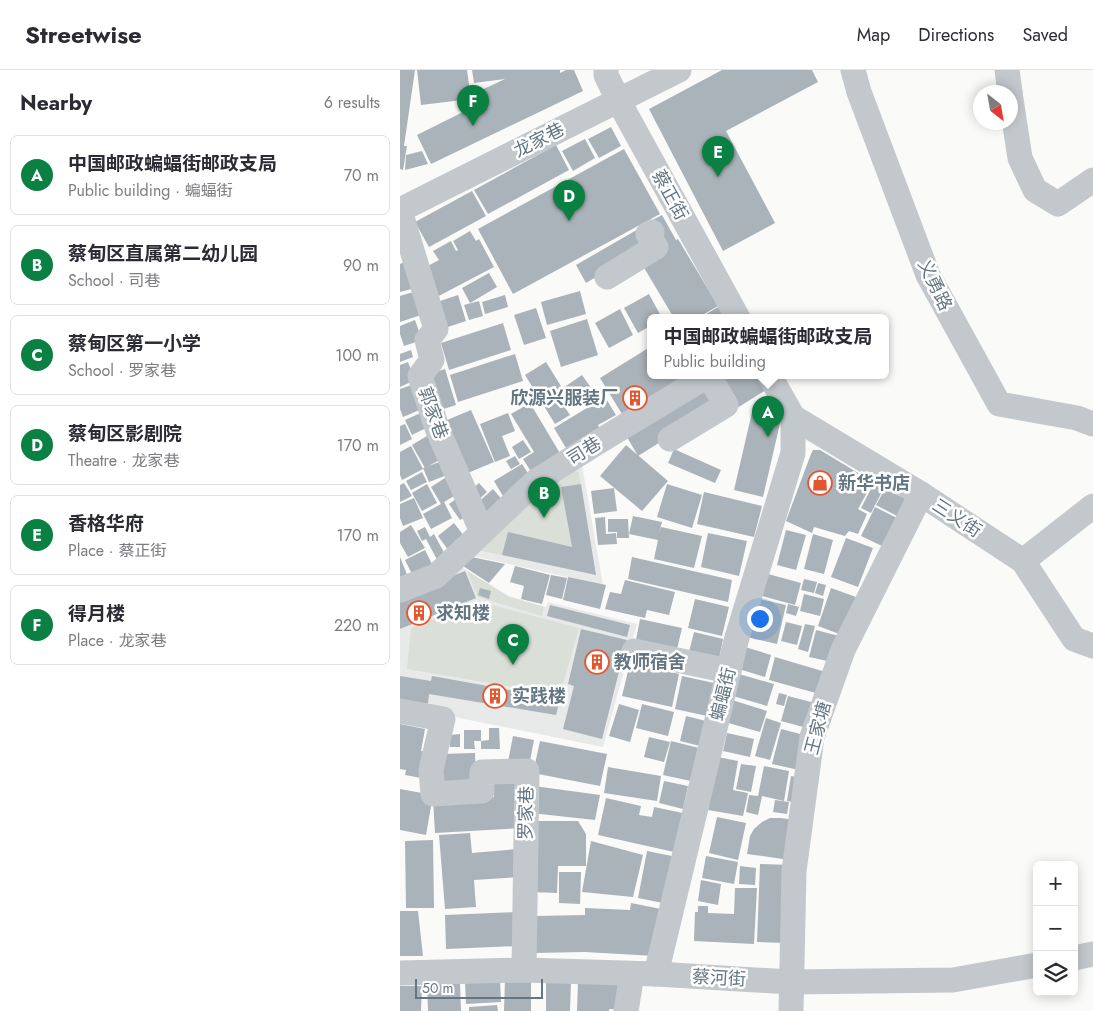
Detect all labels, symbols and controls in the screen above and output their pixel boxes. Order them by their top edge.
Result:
text: Streetwise [25,17,142,52]
text: Map [857,22,890,48]
text: Directions [918,22,994,48]
text: Saved [1022,22,1068,48]
pin: F [457,85,489,126]
north arrow [973,85,1018,130]
text: Nearby [20,88,92,118]
text: 6 results [324,91,380,114]
street label: 龙家巷 [509,116,569,164]
pin: E [702,136,734,177]
text: 中国邮政蝙蝠街邮政支局 [68,150,277,177]
text: A [31,164,43,187]
text: 70 m [344,164,379,187]
street label: 蔡正街 [646,165,694,225]
text: Public building · 蝙蝠街 [68,179,233,202]
pin: D [553,180,585,221]
text: 蔡甸区直属第二幼儿园 [68,240,258,267]
text: B [32,254,42,277]
text: 90 m [343,254,379,277]
street label: 义勇路 [911,255,959,315]
text: School · 司巷 [68,269,160,292]
popup [647,314,889,379]
text: 中国邮政蝙蝠街邮政支局 [663,323,873,350]
text: 蔡甸区第一小学 [68,330,201,357]
text: C [31,344,43,367]
text: 100 m [335,344,379,367]
text: Public building [663,350,766,373]
text: School · 罗家巷 [68,359,176,382]
street label: 郭家巷 [412,383,454,443]
place label: 欣源兴服装厂 [510,385,618,411]
building icon: 欣源兴服装厂 [622,385,648,411]
pin: A [752,396,784,437]
text: 蔡甸区影剧院 [68,420,182,447]
street label: 司巷 [562,430,606,472]
text: D [31,434,43,457]
text: 170 m [337,434,379,457]
text: Theatre · 龙家巷 [68,449,180,472]
shop icon: 新华书店 [807,470,833,496]
place label: 新华书店 [838,470,910,496]
pin: B [528,477,560,518]
street label: 三义街 [927,492,987,544]
text: 香格华府 [68,510,144,537]
text: E [32,524,42,547]
text: 170 m [337,524,379,547]
text: Place · 蔡正街 [68,539,166,562]
text: 得月楼 [68,600,125,627]
building icon: 求知楼 [406,600,432,626]
place label: 求知楼 [436,600,490,626]
your location [747,606,773,632]
text: F [33,614,41,637]
text: 220 m [334,614,379,637]
pin: C [497,624,529,665]
text: Place · 龙家巷 [68,629,166,652]
building icon: 教师宿舍 [584,649,610,675]
place label: 教师宿舍 [614,649,686,675]
street label: 蝙蝠街 [704,665,742,723]
building icon: 实践楼 [482,683,508,709]
place label: 实践楼 [512,683,566,709]
street label: 王家塘 [798,699,838,757]
street label: 罗家巷 [513,786,539,840]
map controls [1033,861,1078,996]
button: + [1033,861,1078,906]
button: − [1033,906,1078,951]
button: layers [1033,951,1078,996]
street label: 蔡河街 [691,964,747,992]
scale bar [415,976,542,999]
text: 50 m [422,978,453,998]

